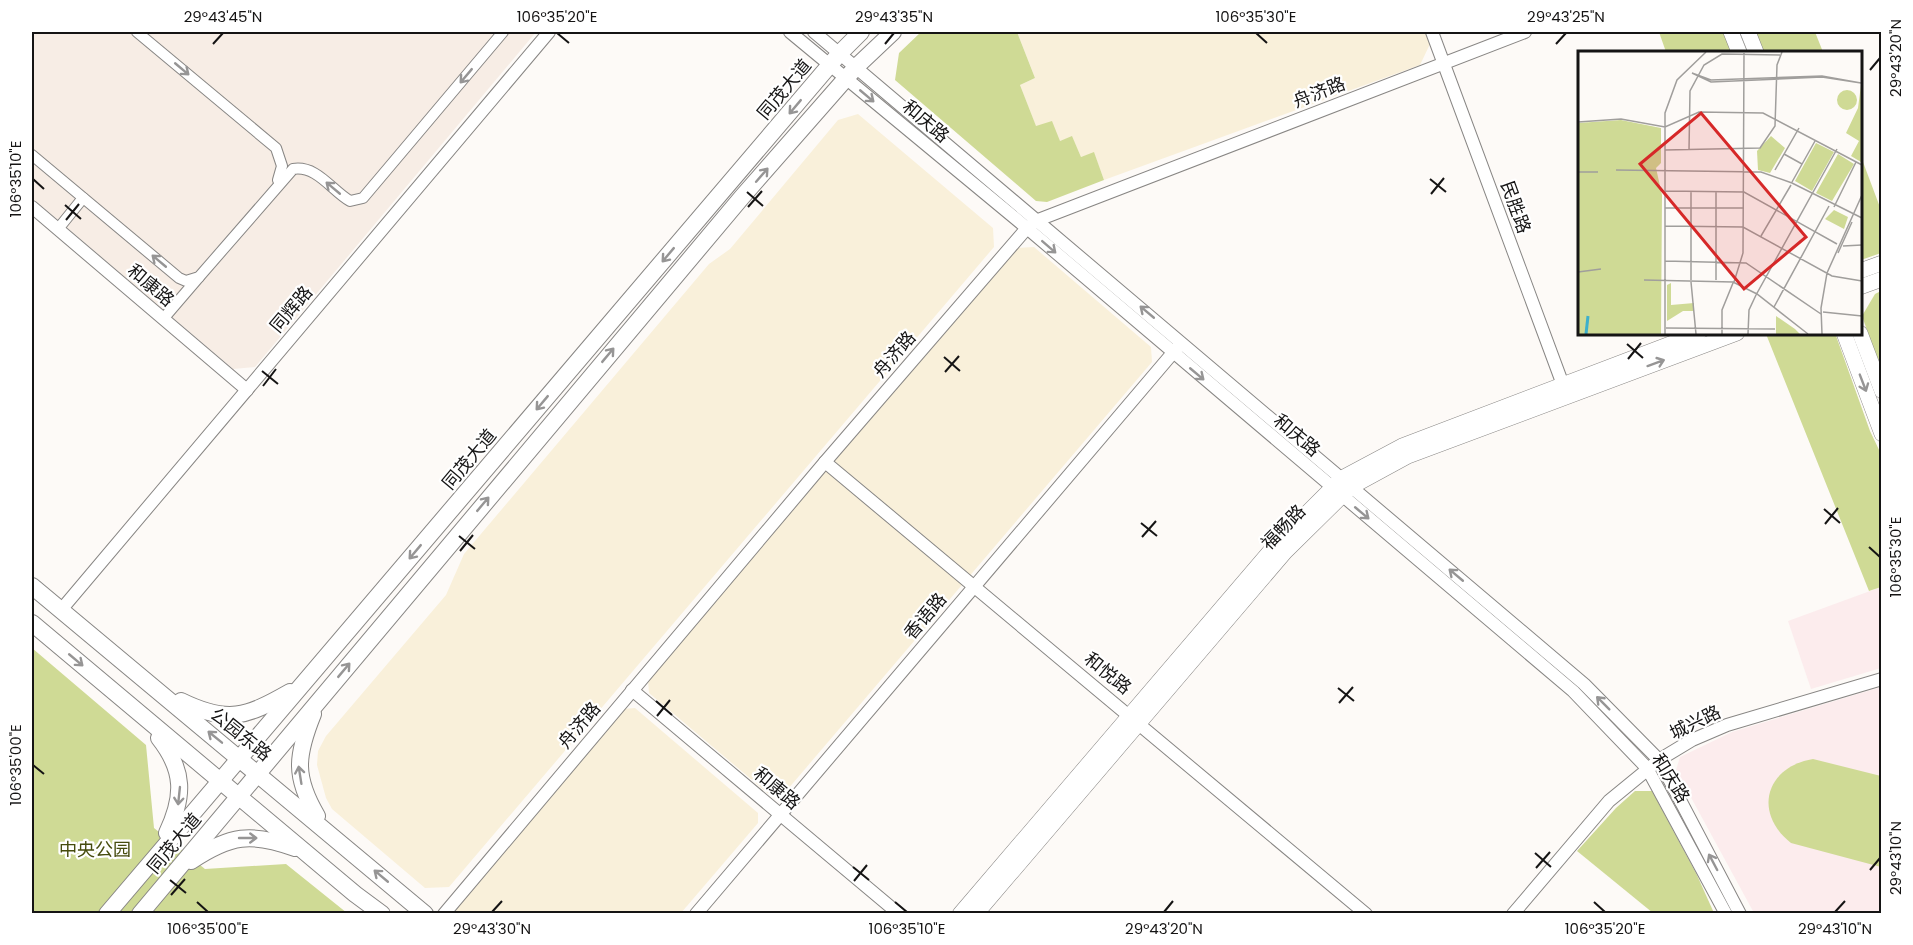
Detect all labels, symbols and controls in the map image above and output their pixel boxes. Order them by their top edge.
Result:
text: 29°43'45"N [184,6,262,27]
text: 106°35'20"E [517,6,597,27]
text: 29°43'35"N [855,6,933,27]
text: 106°35'30"E [1216,6,1296,27]
text: 29°43'25"N [1527,6,1605,27]
text: 29°43'20"N [1885,19,1906,97]
inset map [1578,51,1862,334]
street label: 同茂大道 [751,53,817,125]
one-way arrow [173,62,189,75]
one-way arrow [459,68,472,84]
street label: 舟济路 [1289,71,1349,113]
one-way arrow [859,89,875,102]
street label: 和庆路 [897,94,955,148]
one-way arrow [788,99,802,114]
text: 106°35'10"E [5,141,26,217]
one-way arrow [755,167,769,182]
street label: 民胜路 [1495,177,1537,237]
one-way arrow [326,181,341,195]
one-way arrow [1041,240,1056,254]
one-way arrow [661,247,675,262]
one-way arrow [151,255,167,268]
street label: 和康路 [122,258,180,312]
street label: 同辉路 [264,280,318,338]
one-way arrow [1139,306,1155,319]
street label: 舟济路 [867,325,921,383]
one-way arrow [602,347,615,363]
one-way arrow [1646,356,1665,367]
one-way arrow [1189,368,1205,381]
one-way arrow [1858,374,1869,392]
one-way arrow [535,396,549,411]
street label: 和庆路 [1268,408,1326,462]
street label: 同茂大道 [436,423,502,495]
one-way arrow [476,497,490,512]
street label: 福畅路 [1255,499,1311,555]
one-way arrow [1354,507,1370,520]
text: 106°35'30"E [1885,517,1906,597]
one-way arrow [408,544,422,559]
one-way arrow [1449,568,1464,582]
street label: 香语路 [898,587,952,645]
street label: 和悦路 [1079,646,1137,700]
one-way arrow [68,653,84,666]
one-way arrow [337,662,350,678]
street label: 舟济路 [552,696,606,754]
one-way arrow [1595,696,1610,711]
street label: 城兴路 [1665,699,1725,745]
street label: 公园东路 [205,702,277,766]
text: 106°35'00"E [5,724,26,806]
one-way arrow [208,730,223,744]
street label: 和庆路 [1646,748,1696,808]
street label: 和康路 [748,761,806,815]
one-way arrow [295,765,306,785]
one-way arrow [173,786,184,806]
street label: 同茂大道 [141,807,207,879]
text: 29°43'10"N [1885,821,1906,895]
one-way arrow [238,832,258,844]
park label: 中央公园 [59,837,131,862]
one-way arrow [1706,853,1718,871]
one-way arrow [373,869,389,882]
text: 106°35'00"E [167,918,249,939]
text: 29°43'30"N [453,918,531,939]
text: 106°35'10"E [869,918,945,939]
text: 29°43'20"N [1125,918,1203,939]
text: 106°35'20"E [1565,918,1645,939]
text: 29°43'10"N [1798,918,1872,939]

